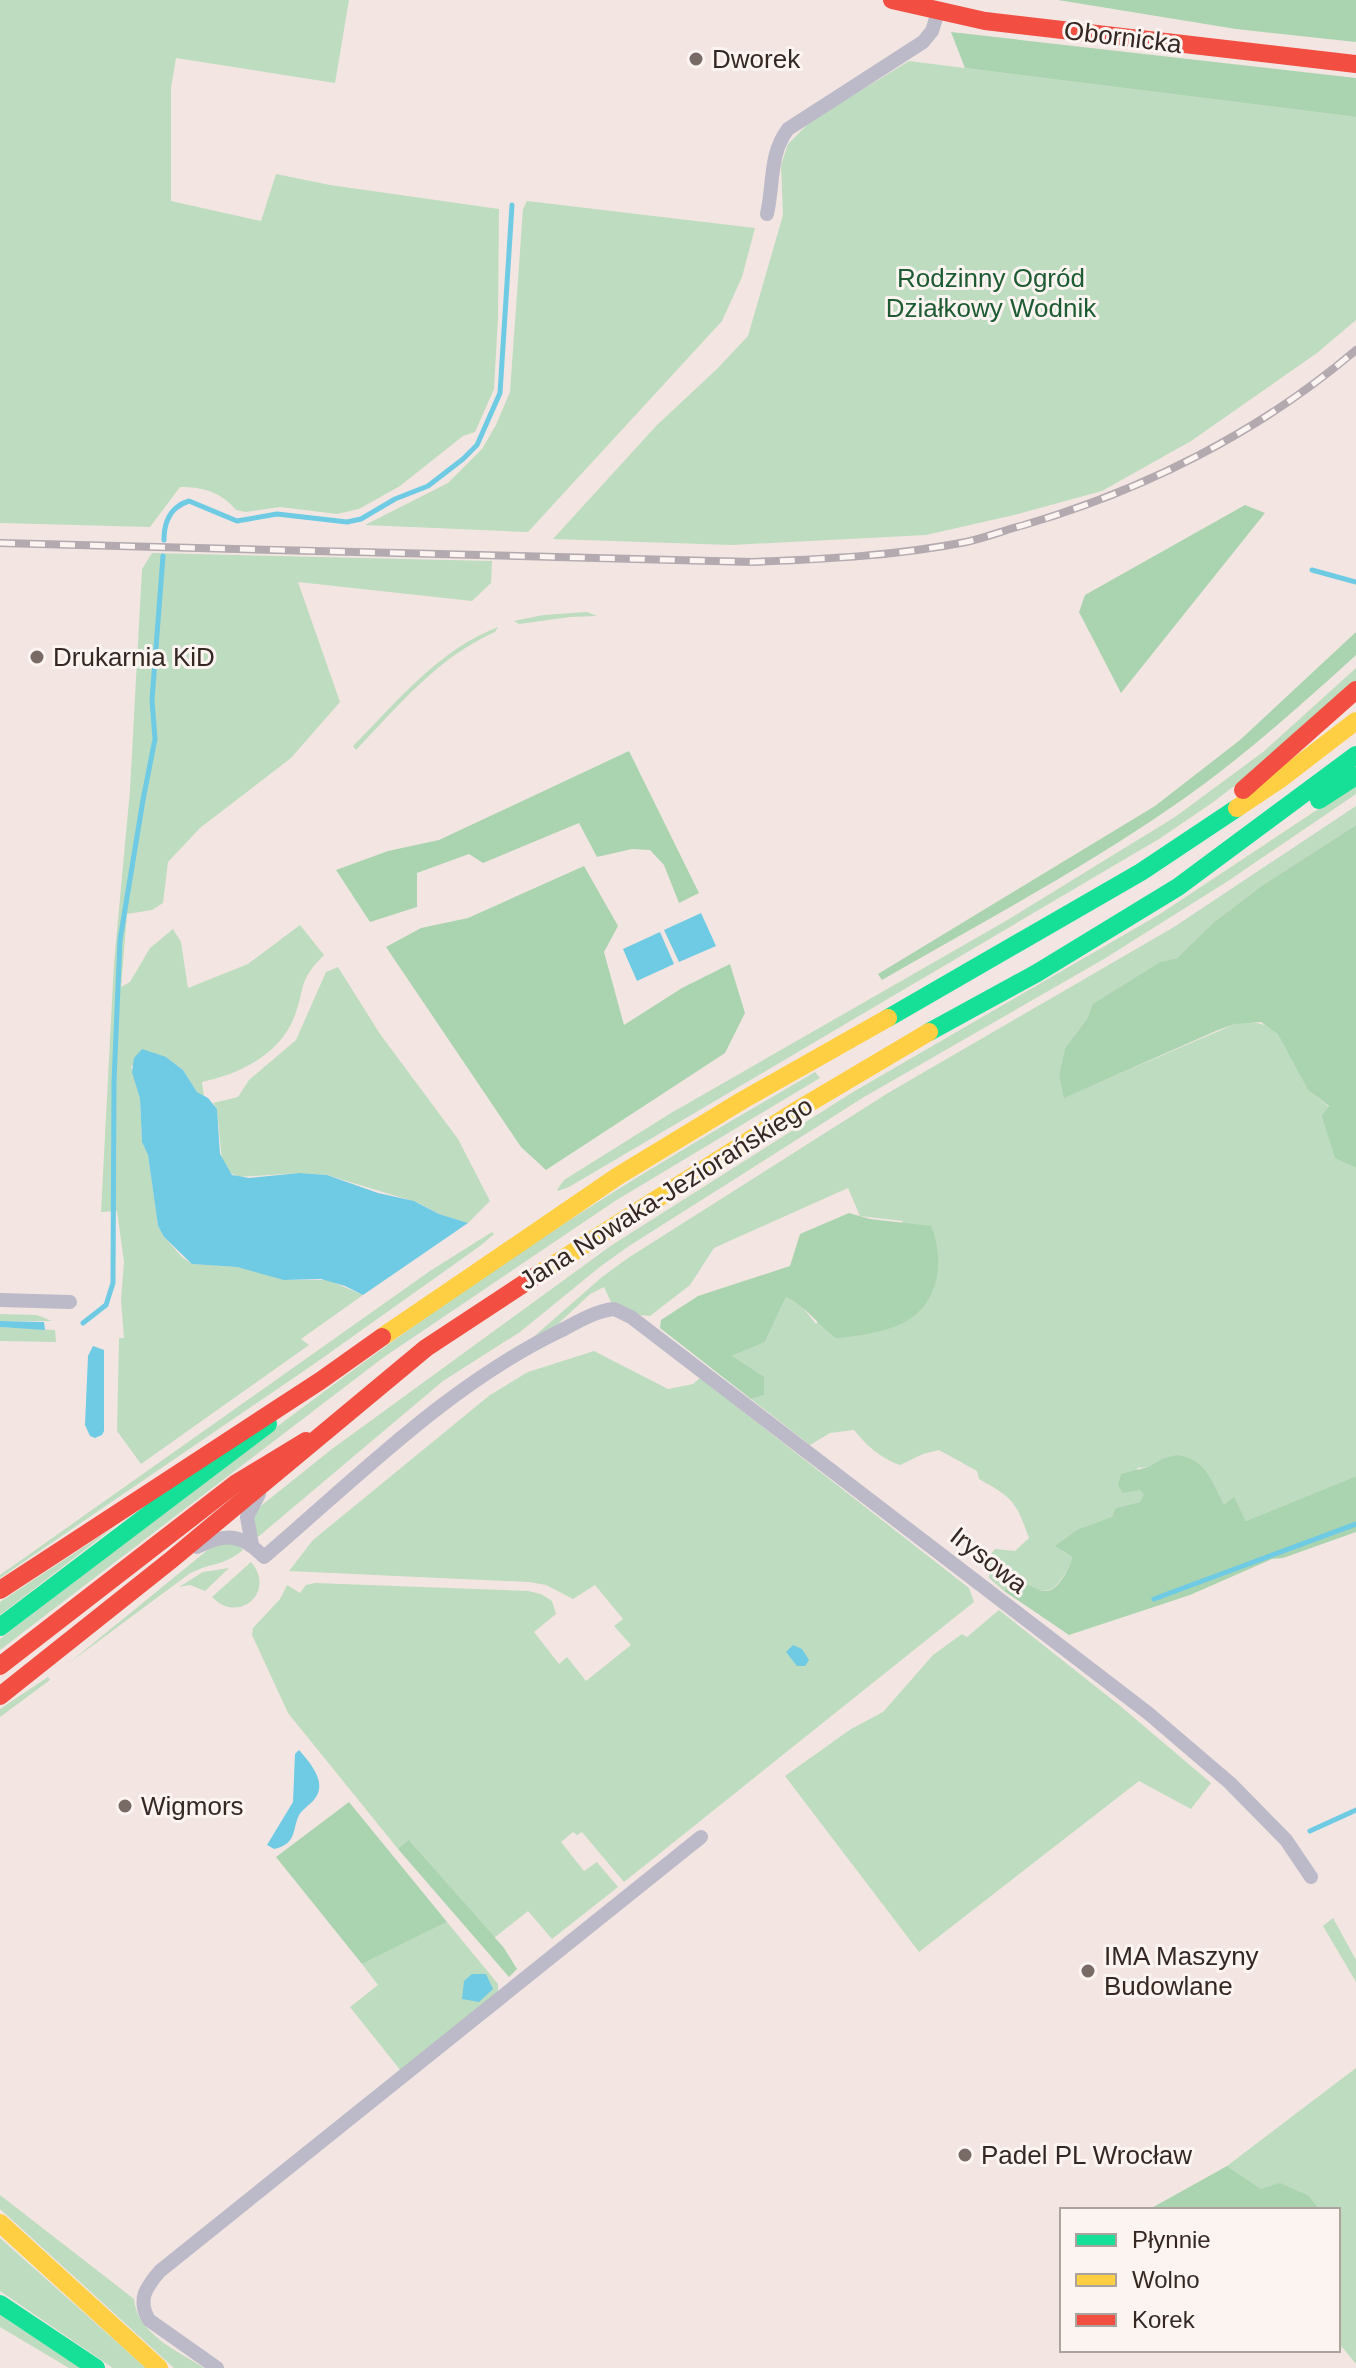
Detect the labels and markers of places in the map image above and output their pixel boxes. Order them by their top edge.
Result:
place label: Dworek [712,44,801,74]
marker: Dworek [687,50,705,68]
place label: Drukarnia KiD [53,642,215,672]
marker: Drukarnia KiD [28,648,46,666]
place label: Wigmors [141,1791,244,1821]
marker: Wigmors [116,1797,134,1815]
place label: IMA Maszyny Budowlane [1104,1941,1259,2001]
marker: IMA Maszyny Budowlane [1079,1962,1097,1980]
place label: Padel PL Wrocław [981,2140,1192,2170]
marker: Padel PL Wrocław [956,2146,974,2164]

